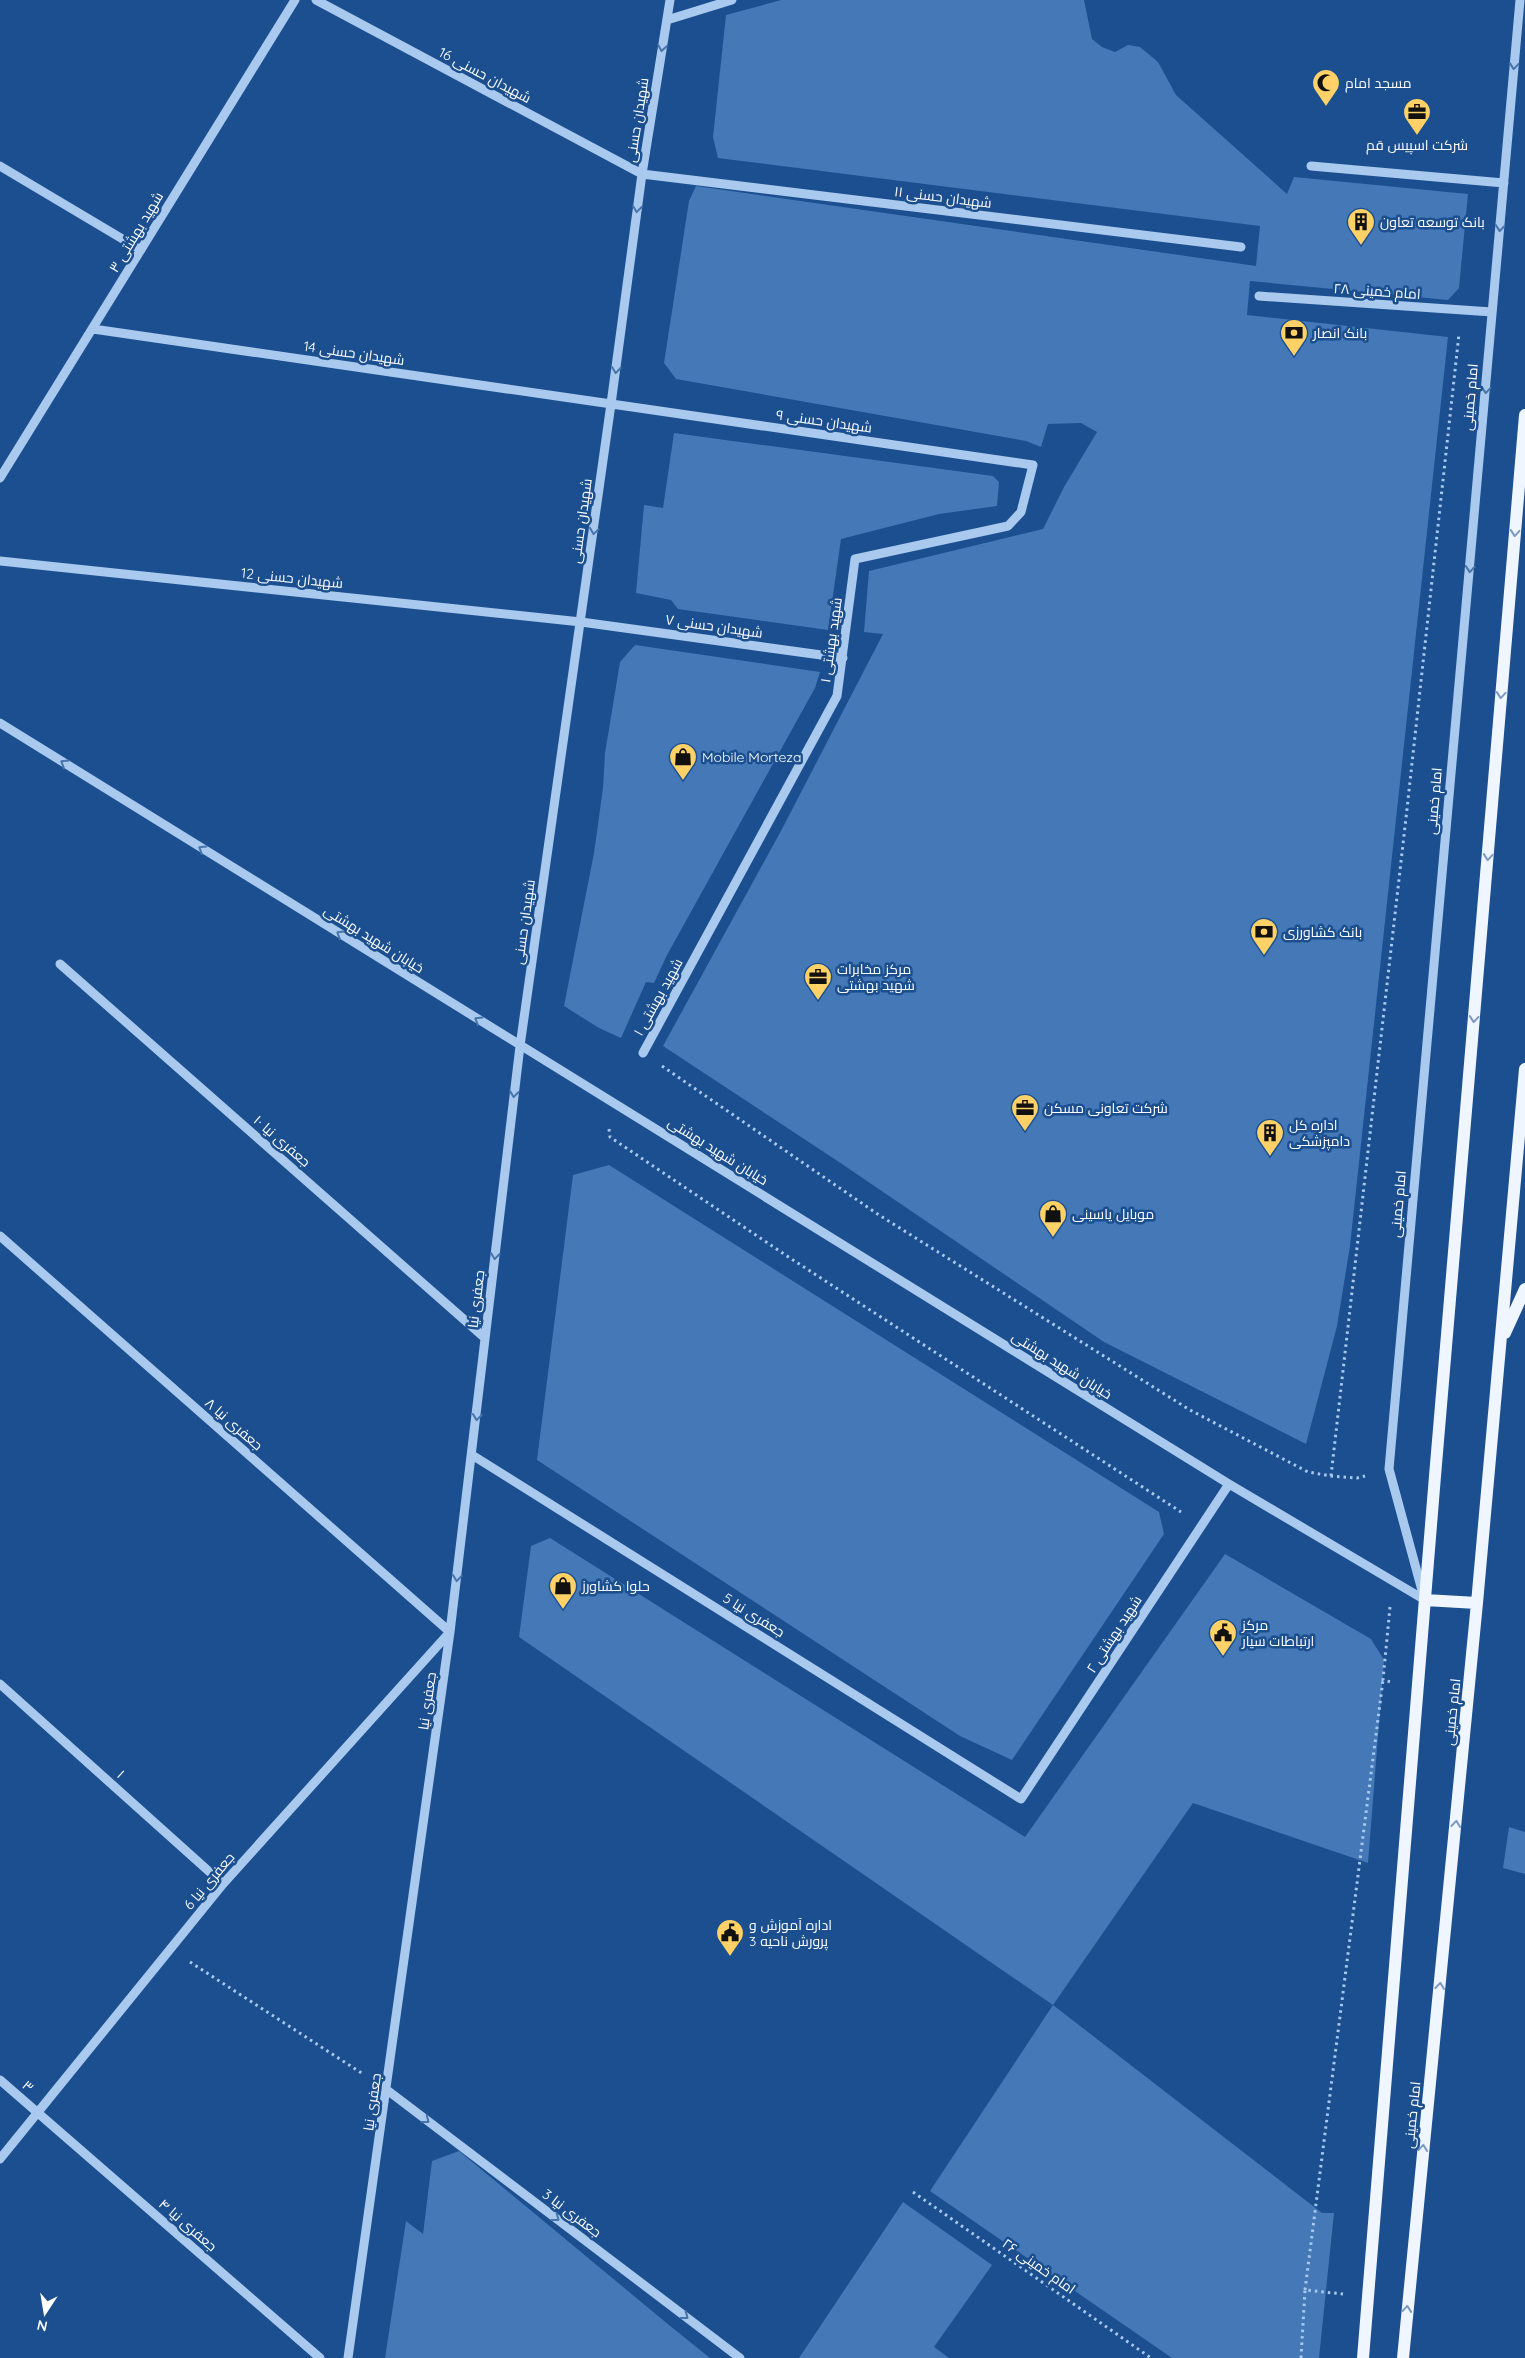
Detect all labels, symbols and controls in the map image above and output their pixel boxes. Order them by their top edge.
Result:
street label: شهیدان حسنی 16 [436,43,534,107]
one-way arrow [658,44,668,53]
one-way arrow [1509,62,1520,70]
mosque icon: مسجد امام [1311,68,1341,107]
place label: مسجد امام [1345,74,1411,93]
street label: شهیدان حسنی [621,76,653,164]
office icon: شرکت اسپیس قم [1402,97,1432,136]
place label: شرکت اسپیس قم [1366,136,1468,155]
street label: شهیدان حسنی ۱۱ [893,182,993,212]
street label: شهید بهشتی ۳ [105,188,167,276]
one-way arrow [632,205,643,213]
building icon: بانک توسعه تعاون [1346,207,1376,246]
place label: بانک توسعه تعاون [1380,213,1485,231]
one-way arrow [1495,224,1506,232]
street label: امام خمینی ۲۸ [1333,279,1421,304]
bank icon: بانک انصار [1279,318,1309,357]
place label: بانک انصار [1312,324,1367,342]
street label: شهیدان حسنی 14 [302,337,406,369]
street label: امام خمینی [1458,363,1483,431]
one-way arrow [611,366,622,374]
one-way arrow [1480,386,1491,394]
street label: شهیدان حسنی ۹ [775,405,873,437]
street label: شهیدان حسنی [566,477,596,565]
one-way arrow [589,526,599,535]
one-way arrow [1510,529,1521,537]
street label: شهیدان حسنی 12 [240,564,344,592]
one-way arrow [1464,565,1475,573]
street label: شهید بهشتی ۱ [816,596,846,684]
street label: شهیدان حسنی ۷ [664,610,764,642]
one-way arrow [1496,691,1507,699]
shop icon: Mobile Morteza [668,742,698,781]
place label: Mobile Morteza [702,748,802,766]
one-way arrow [61,759,70,769]
street label: امام خمینی [1422,767,1447,835]
one-way arrow [199,845,208,855]
one-way arrow [1482,853,1493,861]
street label: شهیدان حسنی [509,878,539,966]
street label: خیابان شهید بهشتی [321,901,427,977]
bank icon: بانک کشاورزی [1249,917,1279,956]
place label: بانک کشاورزی [1283,923,1362,941]
one-way arrow [337,931,346,941]
street label: شهید بهشتی ۱ [629,955,687,1039]
place label: مرکز مخابرات شهید بهشتی [837,960,915,994]
office icon: مرکز مخابرات شهید بهشتی [803,962,833,1001]
one-way arrow [1469,1015,1480,1023]
one-way arrow [475,1017,484,1026]
one-way arrow [509,1091,520,1099]
office icon: شرکت تعاونی مسکن [1010,1093,1040,1132]
place label: شرکت تعاونی مسکن [1044,1099,1168,1117]
street label: جعفری نیا ۱۰ [250,1111,314,1171]
street label: خیابان شهید بهشتی [665,1113,771,1189]
place label: اداره کل دامپزشکی [1289,1116,1350,1151]
building icon: اداره کل دامپزشکی [1255,1118,1285,1157]
street label: امام خمینی [1386,1170,1411,1238]
shop icon: موبایل یاسینی [1038,1199,1068,1238]
place label: موبایل یاسینی [1072,1205,1154,1223]
one-way arrow [490,1252,501,1260]
street label: جعفری نیا [464,1269,488,1329]
street label: خیابان شهید بهشتی [1009,1327,1115,1403]
street label: جعفری نیا ۸ [201,1394,267,1454]
one-way arrow [472,1413,483,1421]
shop icon: حلوا کشاورز [548,1571,578,1610]
one-way arrow [452,1575,463,1583]
place label: حلوا کشاورز [581,1577,650,1595]
street label: جعفری نیا 5 [720,1589,788,1641]
street label: شهید بهشتی ۲ [1082,1592,1146,1676]
place label: مرکز ارتباطات سیار [1241,1616,1314,1650]
public building icon: مرکز ارتباطات سیار [1208,1618,1238,1657]
street label: جعفری نیا [414,1671,440,1731]
street label: امام خمینی [1440,1678,1465,1747]
street label: ۱ [113,1766,129,1782]
one-way arrow [1450,1820,1461,1828]
street label: جعفری نیا 6 [180,1849,238,1913]
place label: اداره آموزش و پرورش ناحیه 3 [749,1916,832,1951]
public building icon: اداره آموزش و پرورش ناحیه 3 [715,1918,745,1957]
one-way arrow [1434,1982,1445,1990]
street label: جعفری نیا [359,2072,385,2132]
street label: ۳ [19,2076,37,2096]
street label: امام خمینی [1400,2081,1425,2150]
one-way arrow [420,2114,429,2122]
one-way arrow [1417,2143,1428,2151]
street label: جعفری نیا 3 [539,2185,605,2241]
street label: جعفری نیا ۴ [155,2195,221,2255]
one-way arrow [550,2212,560,2221]
street label: امام خمینی ۲۶ [998,2234,1079,2299]
north arrow [20,2288,70,2338]
one-way arrow [1402,2305,1413,2313]
one-way arrow [679,2311,688,2319]
text: N [35,2316,49,2336]

